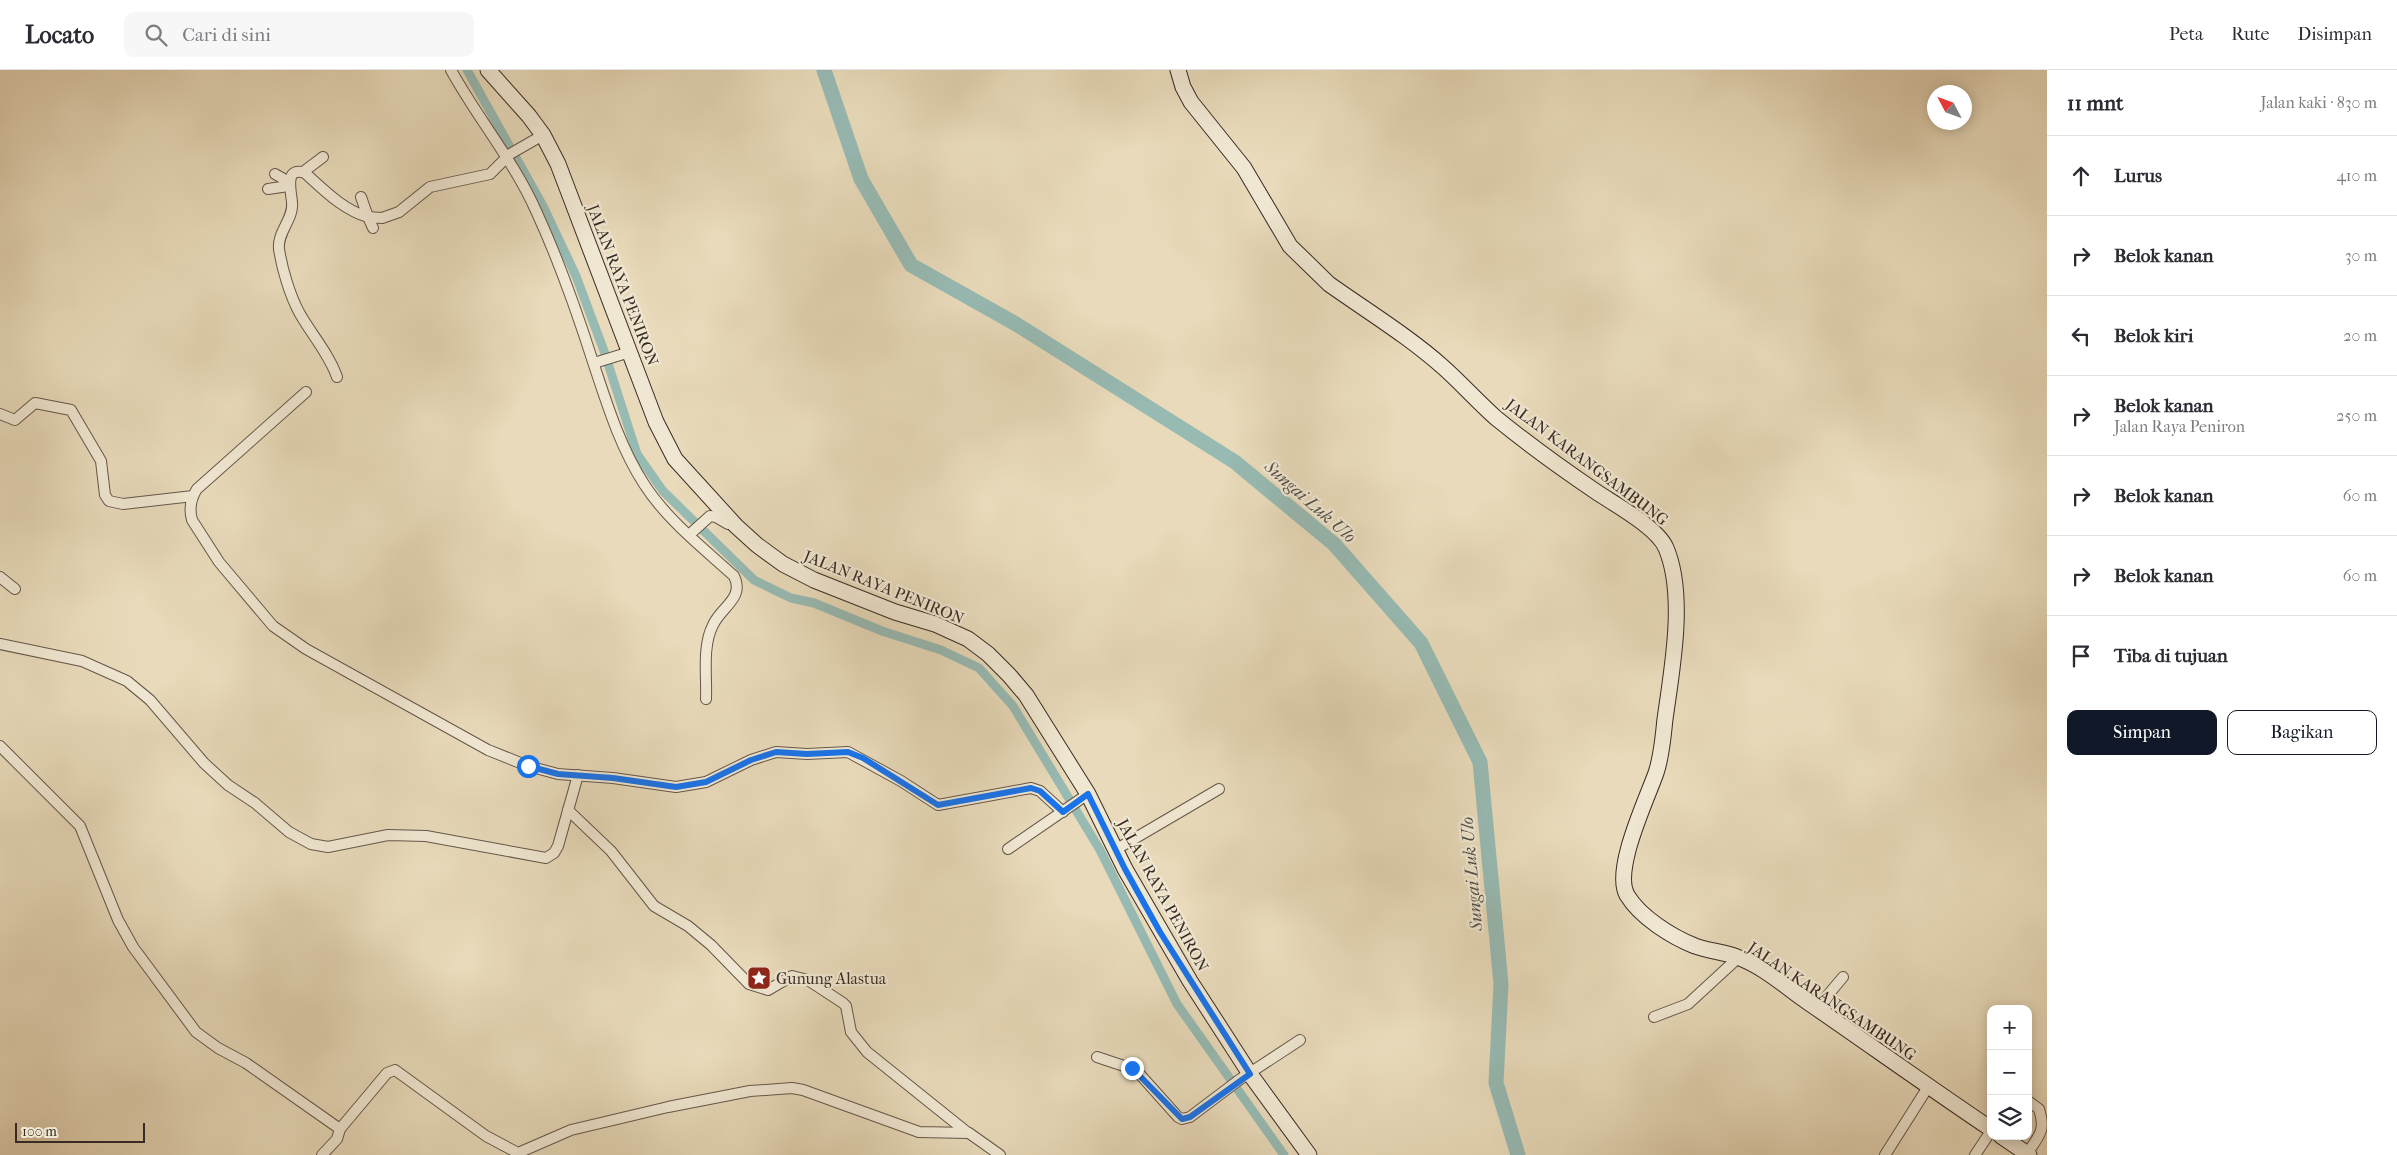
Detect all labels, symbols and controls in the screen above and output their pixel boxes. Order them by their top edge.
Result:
search box [124,12,474,57]
text: Locato [25,21,94,49]
icon: search [142,21,170,49]
text: Cari di sini [182,24,271,46]
text: Peta [2169,24,2203,45]
text: Rute [2231,24,2269,45]
text: Disimpan [2297,24,2372,45]
north arrow [1927,85,1972,130]
text: 11 mnt [2067,91,2124,115]
text: Jalan kaki · 830 m [2261,93,2377,112]
icon: ahead [2067,162,2095,190]
text: Lurus [2114,165,2162,187]
text: 410 m [2336,166,2377,185]
street label: JALAN RAYA PENIRON [583,200,663,368]
icon: right [2067,242,2095,270]
text: Belok kanan [2114,245,2214,267]
text: 30 m [2345,246,2377,265]
icon: left [2067,322,2095,350]
text: Belok kiri [2114,325,2193,347]
text: 20 m [2343,326,2377,345]
street label: JALAN KARANGSAMBUNG [1500,393,1672,529]
text: Belok kanan [2114,395,2214,417]
icon: right [2067,402,2095,430]
text: 250 m [2336,406,2377,425]
text: Jalan Raya Peniron [2114,417,2245,436]
water label: Sungai Luk Ulo [1259,456,1360,547]
icon: right [2067,482,2095,510]
text: Belok kanan [2114,485,2214,507]
text: 60 m [2343,486,2377,505]
street label: JALAN RAYA PENIRON [799,545,967,628]
icon: right [2067,562,2095,590]
text: Belok kanan [2114,565,2214,587]
text: 60 m [2343,566,2377,585]
icon: arrive [2067,642,2095,670]
text: Tiba di tujuan [2114,645,2228,667]
button: Simpan [2067,710,2217,755]
button: Bagikan [2227,710,2377,755]
route start [517,755,540,778]
street label: JALAN RAYA PENIRON [1112,814,1213,975]
water label: Sungai Luk Ulo [1457,816,1488,933]
street label: JALAN KARANGSAMBUNG [1743,936,1920,1064]
place icon: Gunung Alastua [746,965,772,991]
place label: Gunung Alastua [776,969,887,988]
map controls [1987,1005,2032,1140]
button: + [1987,1005,2032,1050]
button: − [1987,1050,2032,1095]
route end [1121,1057,1144,1080]
button: layers [1987,1095,2032,1140]
scale bar [15,1120,145,1143]
text: 100 m [22,1123,57,1140]

